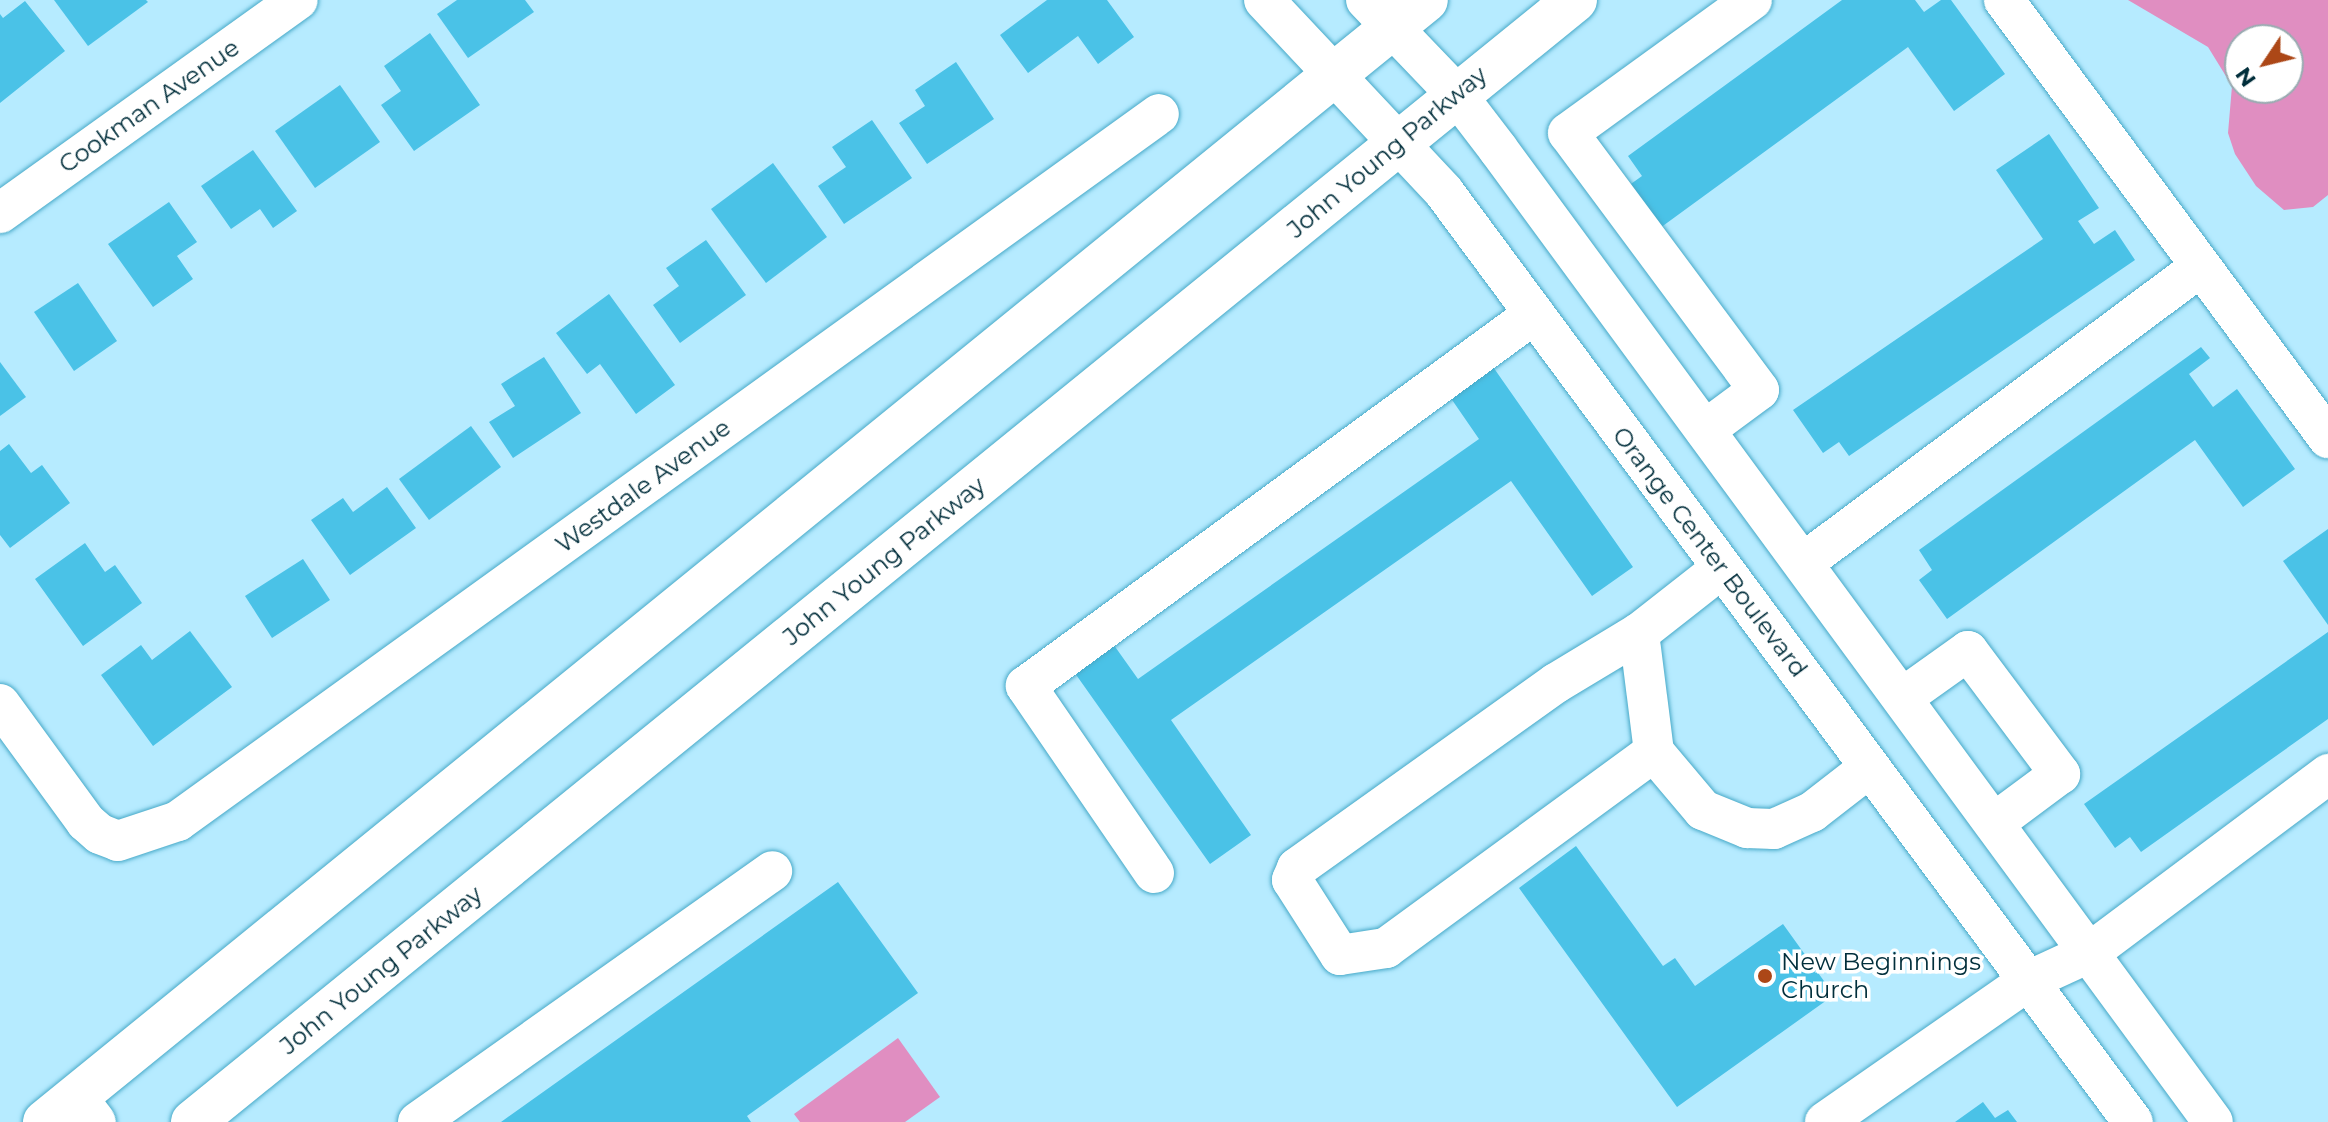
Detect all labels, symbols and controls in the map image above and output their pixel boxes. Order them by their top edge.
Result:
north arrow [2224,24,2304,104]
street label: Cookman Avenue [53,33,245,179]
street label: John Young Parkway [1282,60,1492,244]
text: N [2229,62,2262,92]
street label: Westdale Avenue [550,413,736,559]
street label: Orange Center Boulevard [1607,421,1813,683]
street label: John Young Parkway [777,471,991,651]
street label: John Young Parkway [274,880,488,1060]
place label: New Beginnings Church [1781,948,1981,1004]
marker: New Beginnings Church [1756,967,1774,985]

